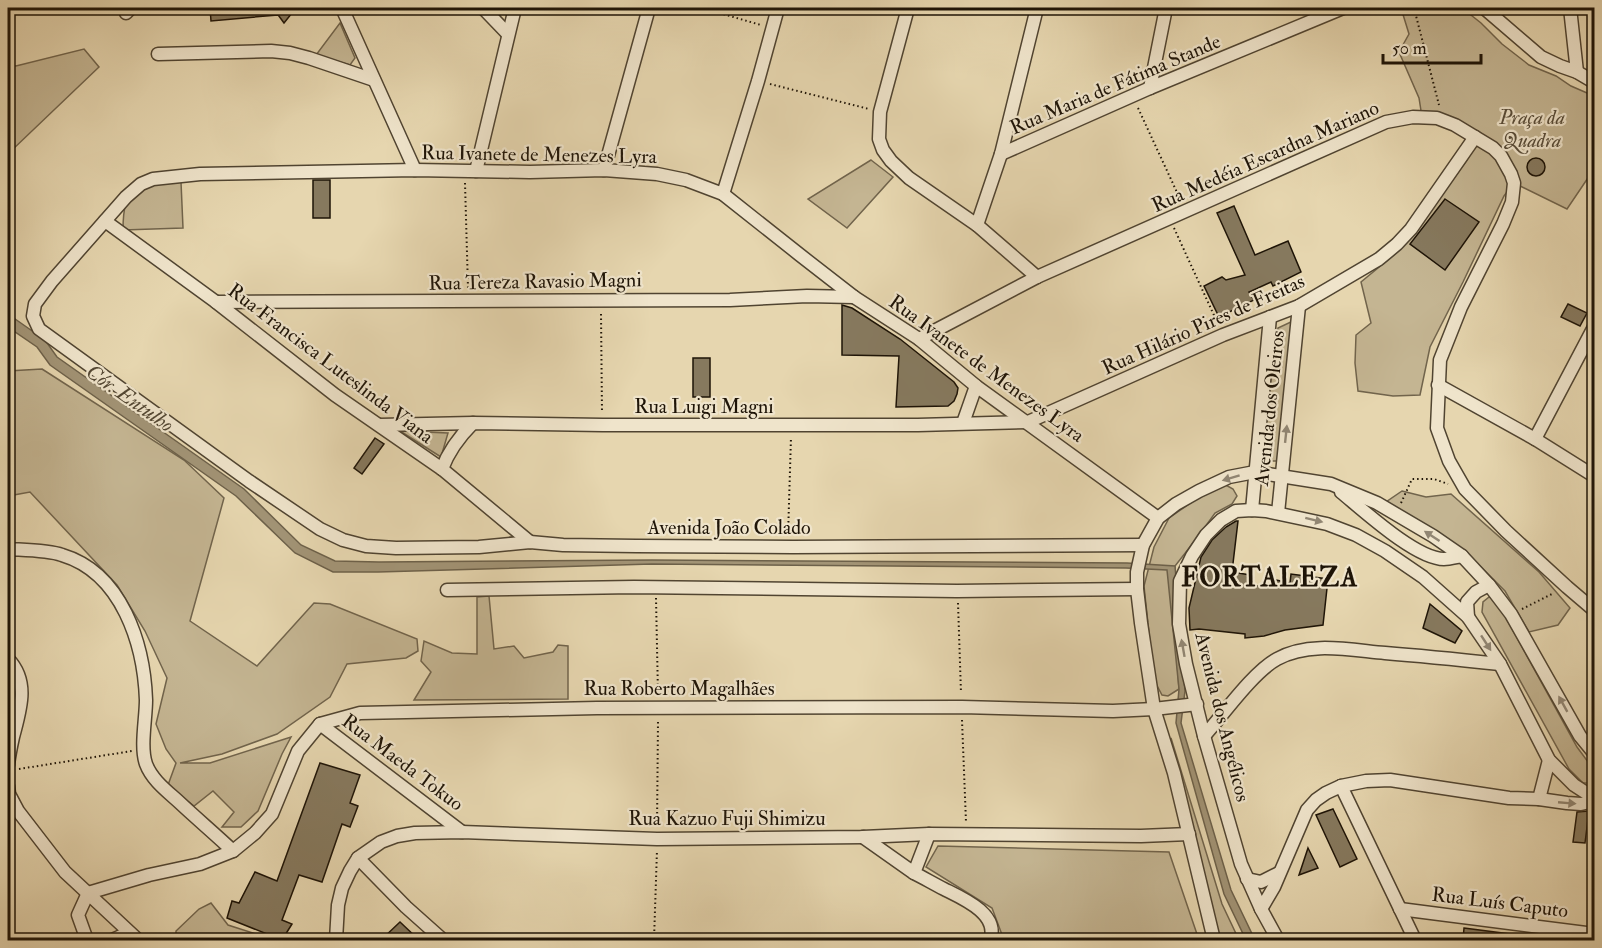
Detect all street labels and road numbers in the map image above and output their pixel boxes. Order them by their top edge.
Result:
street label: Rua Maria de Fátima Stande [1006,29,1224,140]
street label: Rua Medéia Escardna Mariano [1148,95,1383,218]
street label: Rua Ivanete de Menezes Lyra [421,140,658,169]
street label: Rua Tereza Ravasio Magni [428,267,642,296]
street label: Rua Hilário Pires de Freitas [1098,268,1309,380]
street label: Rua Francisca Luteslinda Viana [223,278,439,449]
street label: Rua Ivanete de Menezes Lyra [884,289,1090,448]
street label: Avenida dos Oleiros [1249,329,1290,488]
street label: Rua Luigi Magni [634,394,774,419]
street label: Avenida João Colado [646,515,811,540]
street label: Avenida dos Angélicos [1189,629,1256,804]
street label: Rua Roberto Magalhães [583,676,775,701]
street label: Rua Maeda Tokuo [337,708,469,816]
street label: Rua Kazuo Fuji Shimizu [628,806,826,831]
street label: Rua Luís Caputo [1430,882,1570,924]

